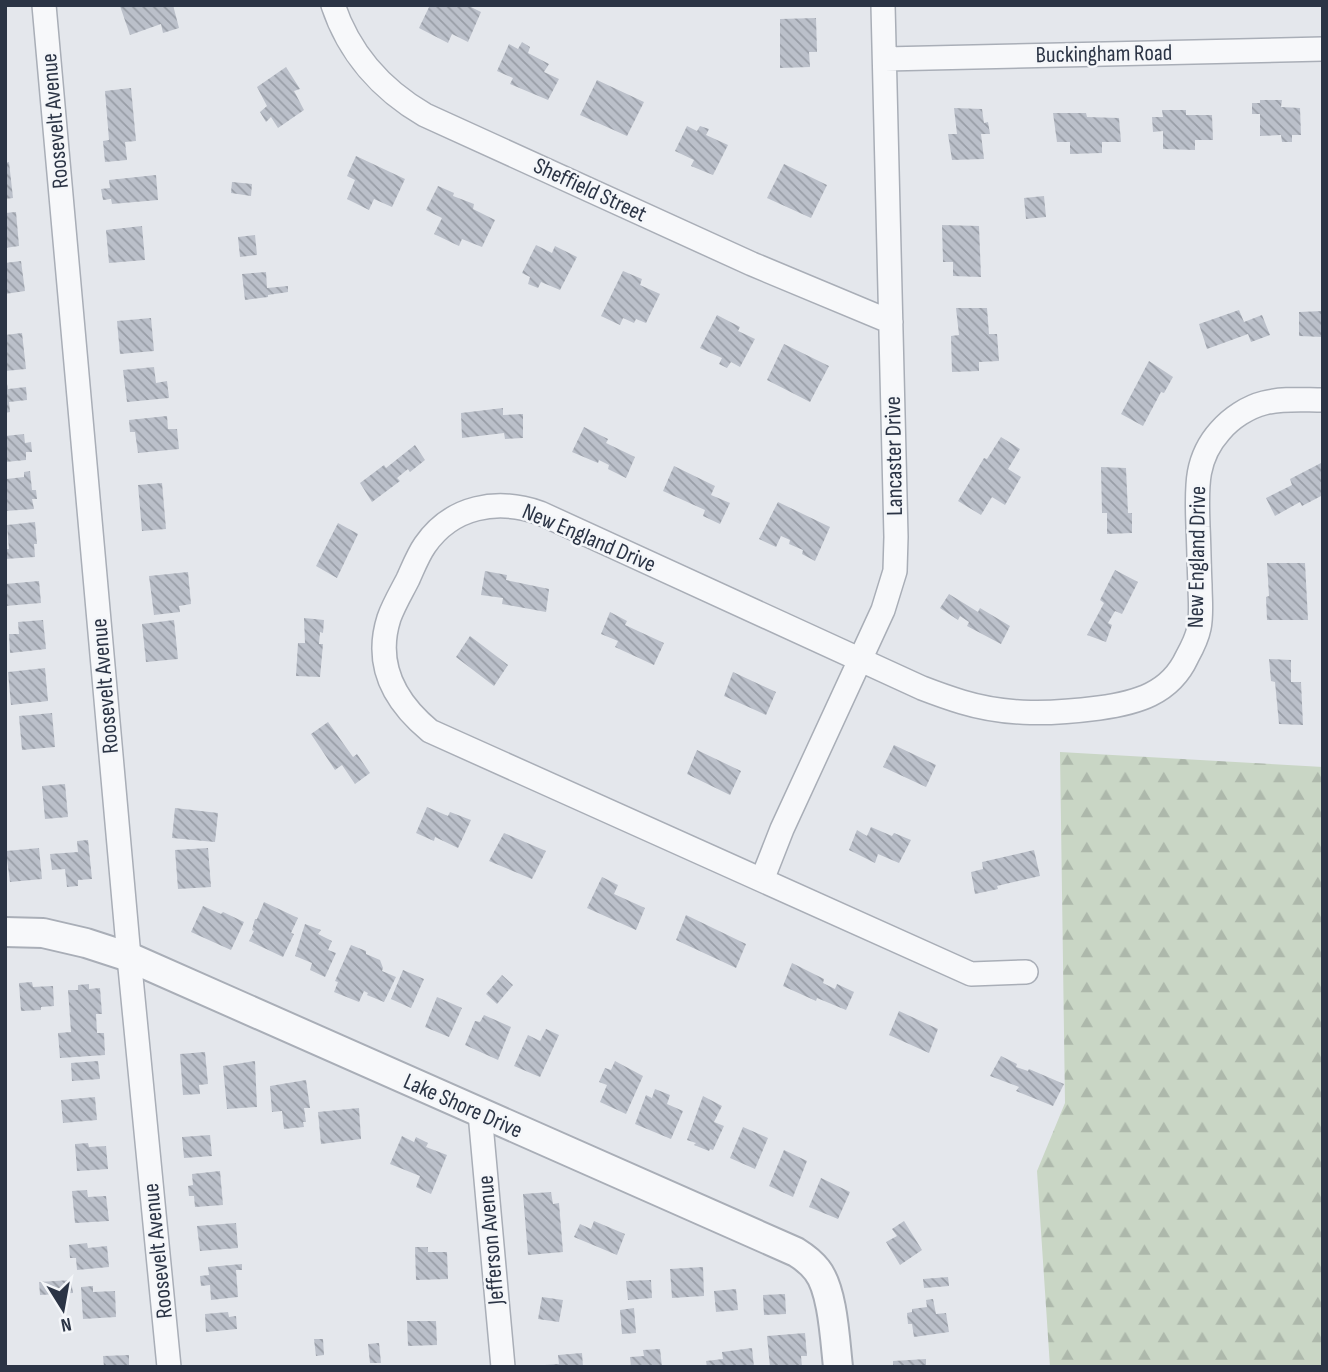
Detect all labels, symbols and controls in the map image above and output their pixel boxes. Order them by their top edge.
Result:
street label: Buckingham Road [1035,39,1173,69]
street label: Roosevelt Avenue [35,52,75,190]
street label: Sheffield Street [529,152,651,228]
street label: Lancaster Drive [879,396,909,516]
street label: New England Drive [1182,486,1212,628]
street label: New England Drive [518,497,660,579]
street label: Roosevelt Avenue [85,617,125,755]
street label: Lake Shore Drive [399,1067,527,1145]
street label: Jefferson Avenue [471,1174,511,1307]
street label: Roosevelt Avenue [137,1182,179,1320]
north arrow [28,1274,98,1344]
text: N [59,1312,73,1336]

